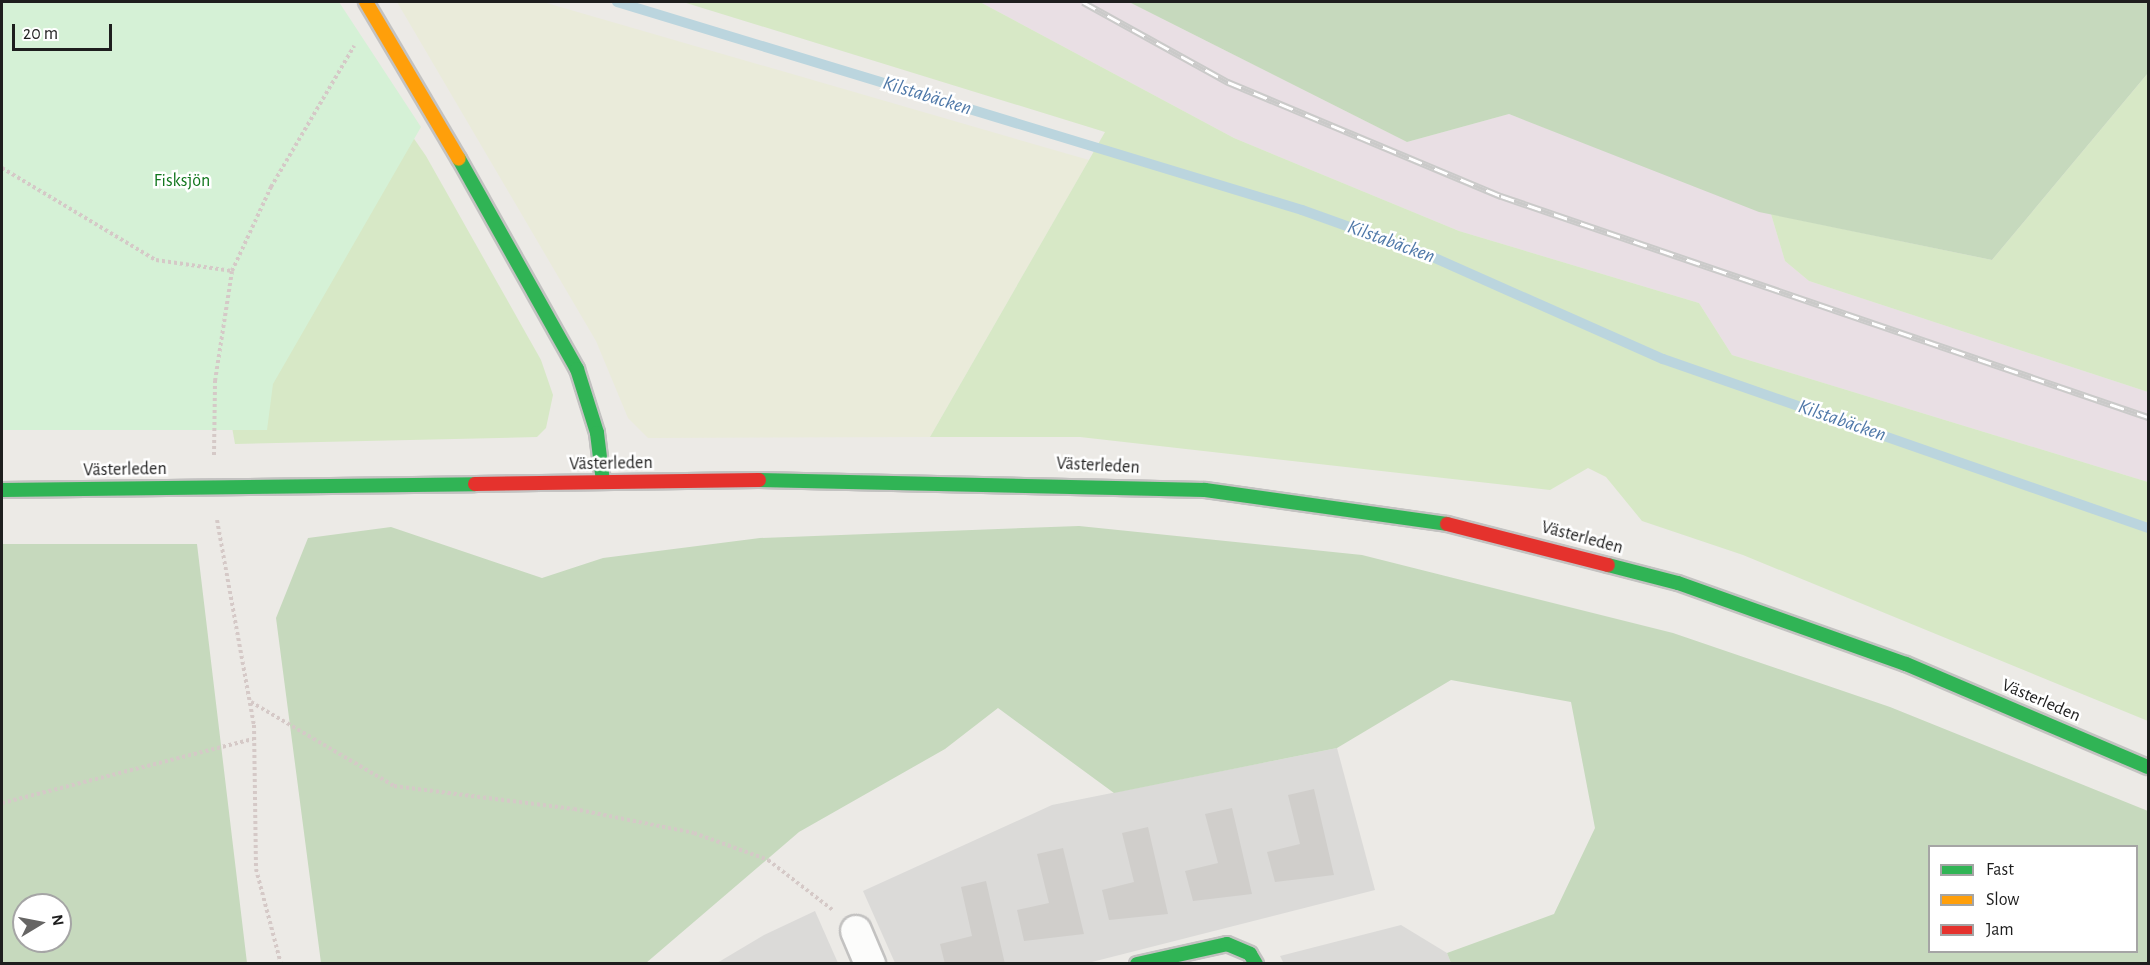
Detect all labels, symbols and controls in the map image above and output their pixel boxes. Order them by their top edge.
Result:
scale bar [15,12,116,50]
text: 20 m [23,25,58,43]
water label: Kilstabäcken [880,71,974,121]
park label: Fisksjön [154,170,210,192]
water label: Kilstabäcken [1344,215,1438,269]
water label: Kilstabäcken [1795,395,1889,447]
street label: Västerleden [569,452,653,476]
street label: Västerleden [1056,453,1140,479]
street label: Västerleden [83,458,167,482]
street label: Västerleden [1539,517,1625,559]
street label: Västerleden [1998,675,2084,727]
legend [1928,845,2138,953]
text: Fast [1986,861,2014,879]
text: Slow [1986,891,2019,909]
north arrow [12,893,72,953]
text: N [49,913,67,927]
text: Jam [1986,921,2014,939]

